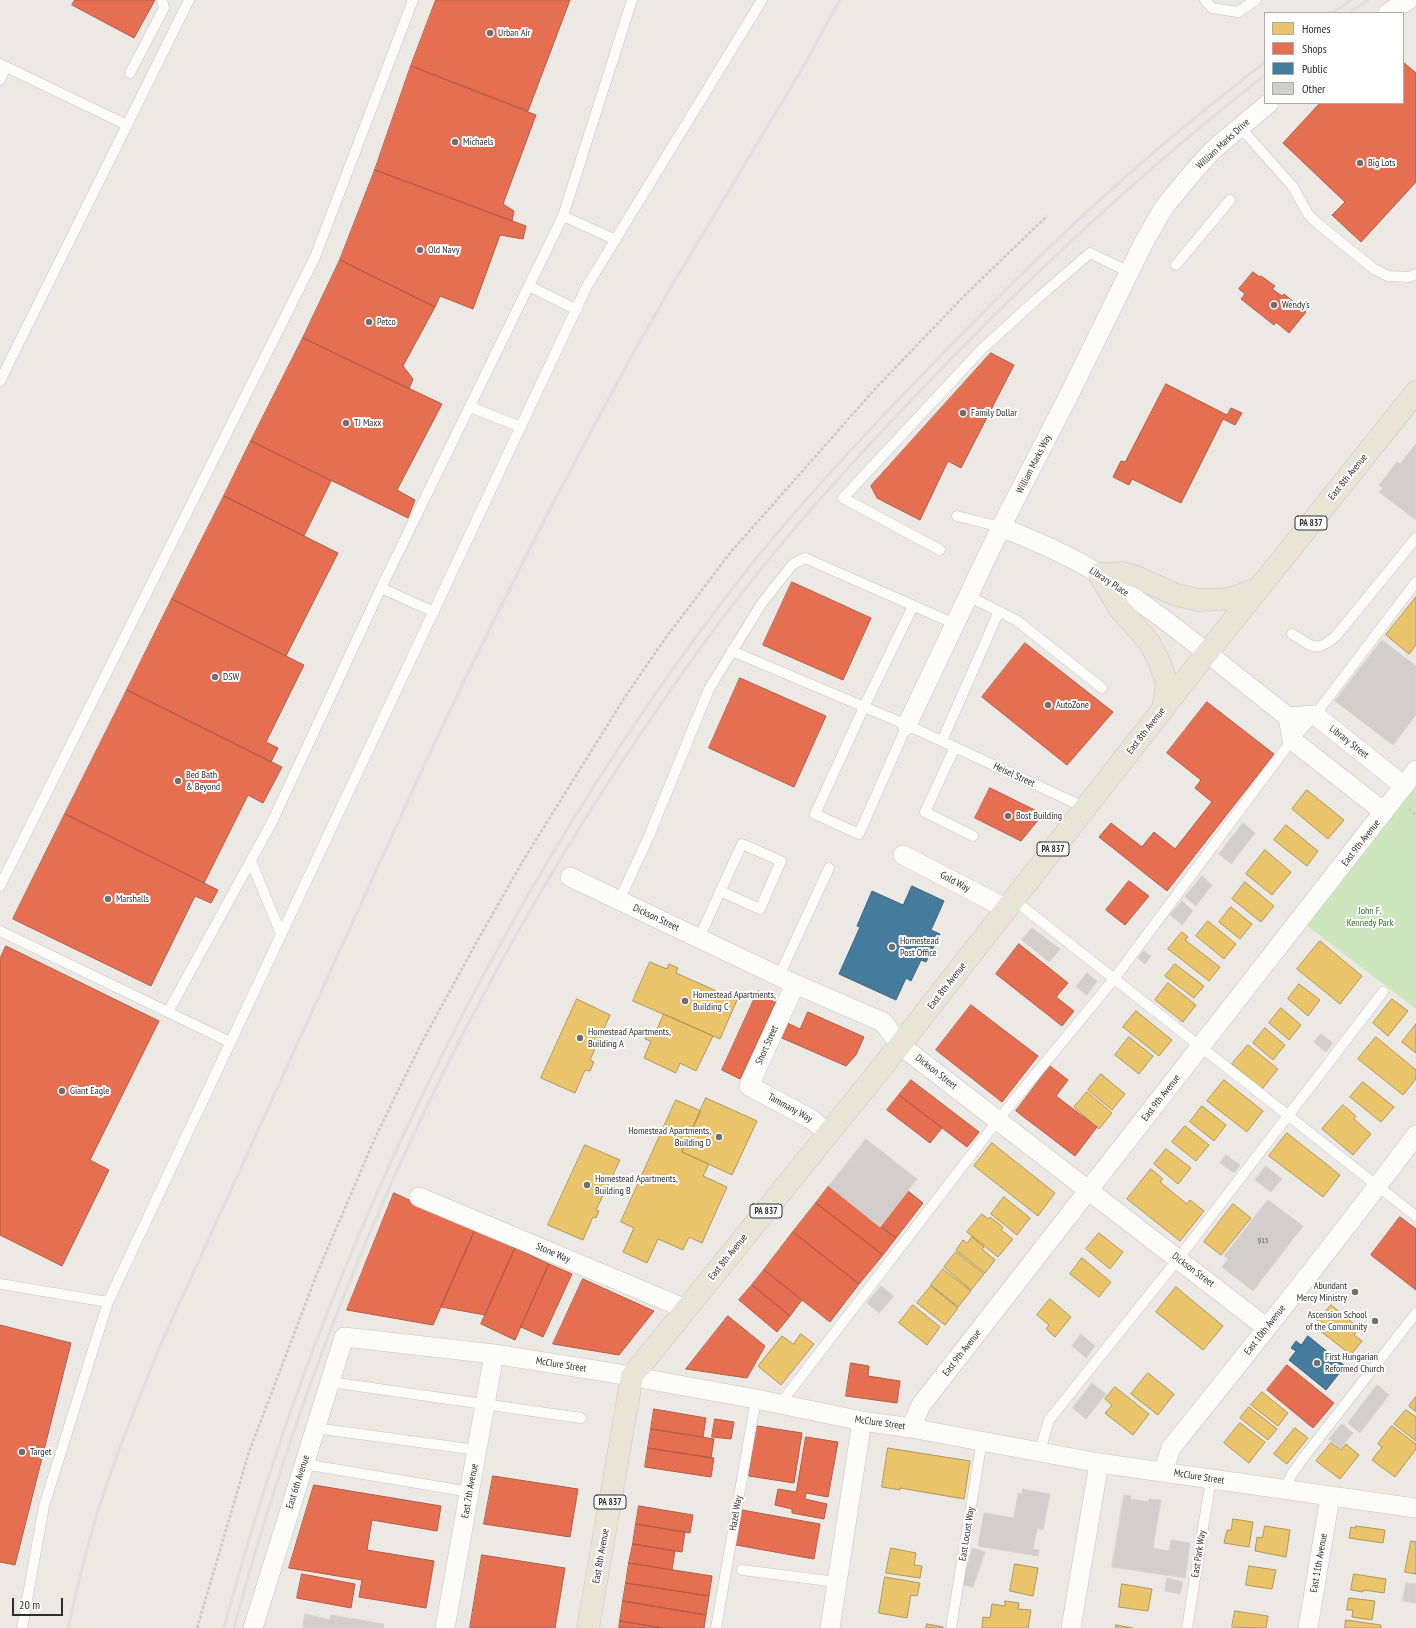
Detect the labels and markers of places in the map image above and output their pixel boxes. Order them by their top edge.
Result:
place label: Urban Air [498,27,530,39]
marker: Urban Air [485,28,495,38]
place label: Michaels [463,136,493,148]
marker: Michaels [450,137,460,147]
place label: Big Lots [1368,157,1395,169]
marker: Big Lots [1355,158,1365,168]
place label: Old Navy [428,244,459,256]
marker: Old Navy [415,245,425,255]
place label: Wendy's [1282,299,1310,311]
marker: Wendy's [1269,300,1279,310]
place label: Petco [377,316,396,328]
marker: Petco [364,317,374,327]
place label: Family Dollar [971,407,1017,419]
marker: Family Dollar [958,408,968,418]
place label: TJ Maxx [354,417,381,429]
marker: TJ Maxx [341,418,351,428]
place label: DSW [223,671,239,683]
marker: DSW [210,672,220,682]
place label: AutoZone [1056,699,1089,711]
marker: AutoZone [1043,700,1053,710]
place label: Bed Bath & Beyond [186,769,220,792]
marker: Bed Bath & Beyond [173,776,183,786]
place label: Bost Building [1016,810,1062,822]
marker: Bost Building [1003,811,1013,821]
place label: Marshalls [116,893,149,905]
marker: Marshalls [103,894,113,904]
place label: Homestead Post Office [900,935,939,958]
marker: Homestead Post Office [887,942,897,952]
place label: Homestead Apartments, Building C [693,989,776,1012]
marker: Homestead Apartments, Building C [680,996,690,1006]
place label: Homestead Apartments, Building A [588,1026,671,1050]
marker: Homestead Apartments, Building A [575,1033,585,1043]
place label: Giant Eagle [70,1085,109,1097]
marker: Giant Eagle [57,1086,67,1096]
place label: Homestead Apartments, Building D [628,1125,711,1148]
marker: Homestead Apartments, Building D [714,1132,724,1142]
place label: Homestead Apartments, Building B [595,1173,678,1196]
marker: Homestead Apartments, Building B [582,1180,592,1190]
place label: Abundant Mercy Ministry [1297,1280,1347,1304]
marker: Abundant Mercy Ministry [1350,1287,1360,1297]
place label: Ascension School of the Community [1306,1309,1367,1332]
marker: Ascension School of the Community [1370,1316,1380,1326]
place label: First Hungarian Reformed Church [1325,1351,1384,1374]
marker: First Hungarian Reformed Church [1312,1358,1322,1368]
place label: Target [30,1446,52,1458]
marker: Target [17,1447,27,1457]

